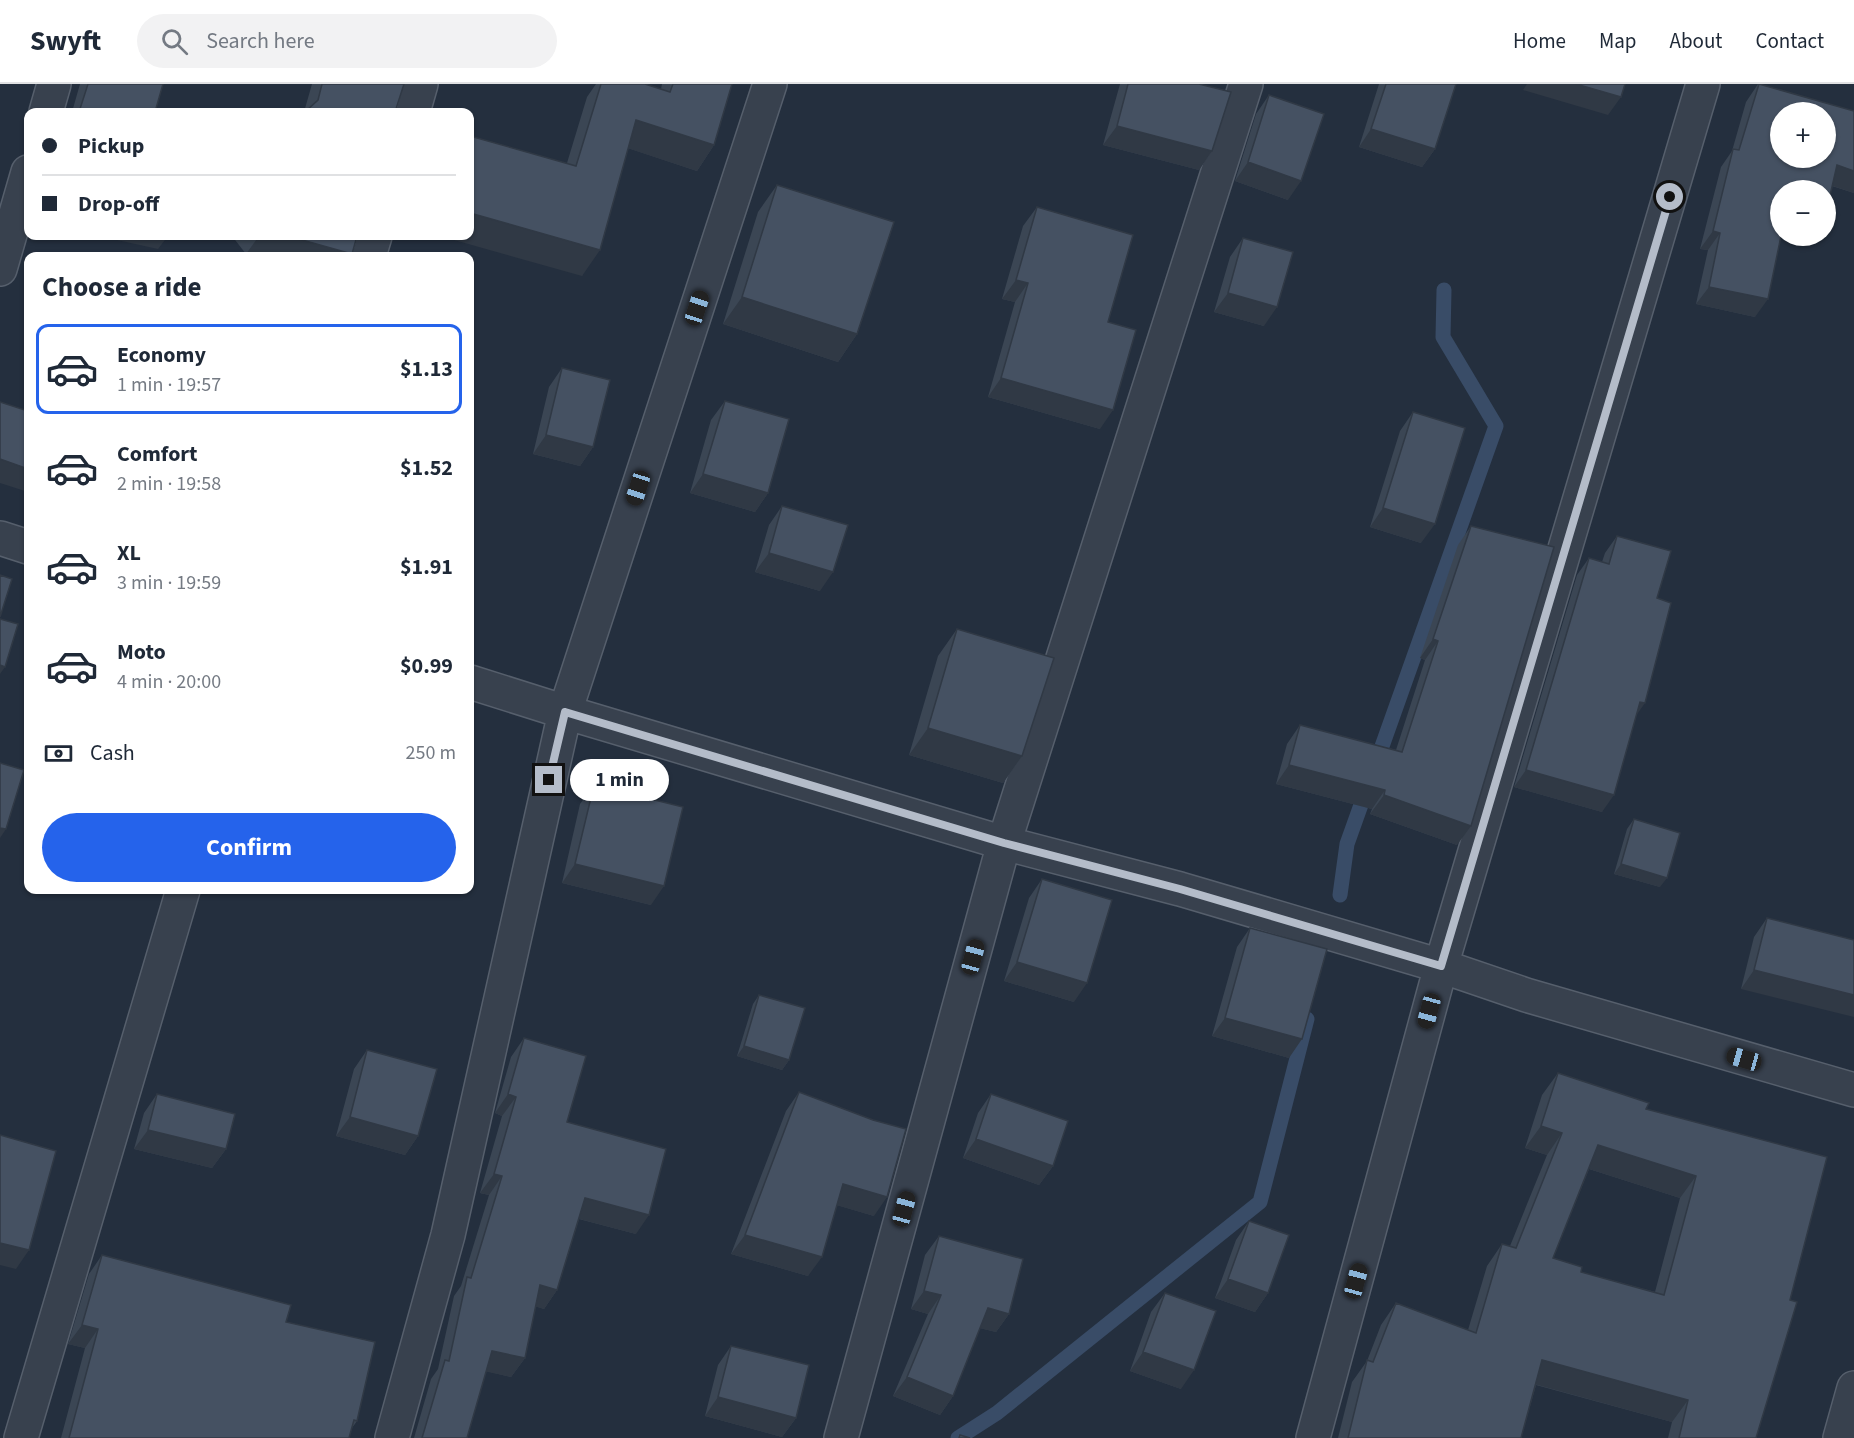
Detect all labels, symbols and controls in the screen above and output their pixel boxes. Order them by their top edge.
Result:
search box [137,14,557,68]
text: Swyft [30,21,101,61]
icon: search [158,25,191,58]
text: Search here [206,25,315,57]
text: Home [1513,26,1566,56]
text: Map [1599,26,1637,56]
text: About [1670,26,1722,56]
text: Contact [1755,26,1824,56]
map controls [1770,102,1836,246]
button: + [1770,102,1836,168]
text: Pickup [78,130,144,162]
button: − [1770,180,1836,246]
route start [1656,183,1683,210]
text: Drop-off [78,188,159,220]
text: Choose a ride [42,268,202,307]
car [683,288,711,328]
text: Economy [117,339,206,371]
icon: car [45,342,99,396]
text: $1.13 [400,353,453,385]
text: 1 min · 19:57 [117,371,221,399]
text: Comfort [117,438,198,470]
icon: car [45,441,99,495]
text: $1.52 [400,452,453,484]
car [624,468,652,508]
text: 2 min · 19:58 [117,470,221,498]
text: XL [117,537,141,569]
icon: car [45,540,99,594]
text: $1.91 [400,551,453,583]
text: 3 min · 19:59 [117,569,221,597]
text: Moto [117,636,166,668]
icon: car [45,639,99,693]
text: $0.99 [400,650,453,682]
text: 4 min · 20:00 [117,668,221,696]
icon: cash [42,737,75,770]
text: Cash [90,737,135,769]
text: 250 m [406,739,456,767]
callout: 1 min [570,759,669,801]
route end [535,766,562,793]
text: 1 min [595,766,644,794]
button: Confirm [42,813,456,882]
car [960,937,986,977]
car [1416,991,1442,1031]
car [1724,1045,1764,1073]
car [891,1189,917,1229]
car [1343,1261,1369,1301]

